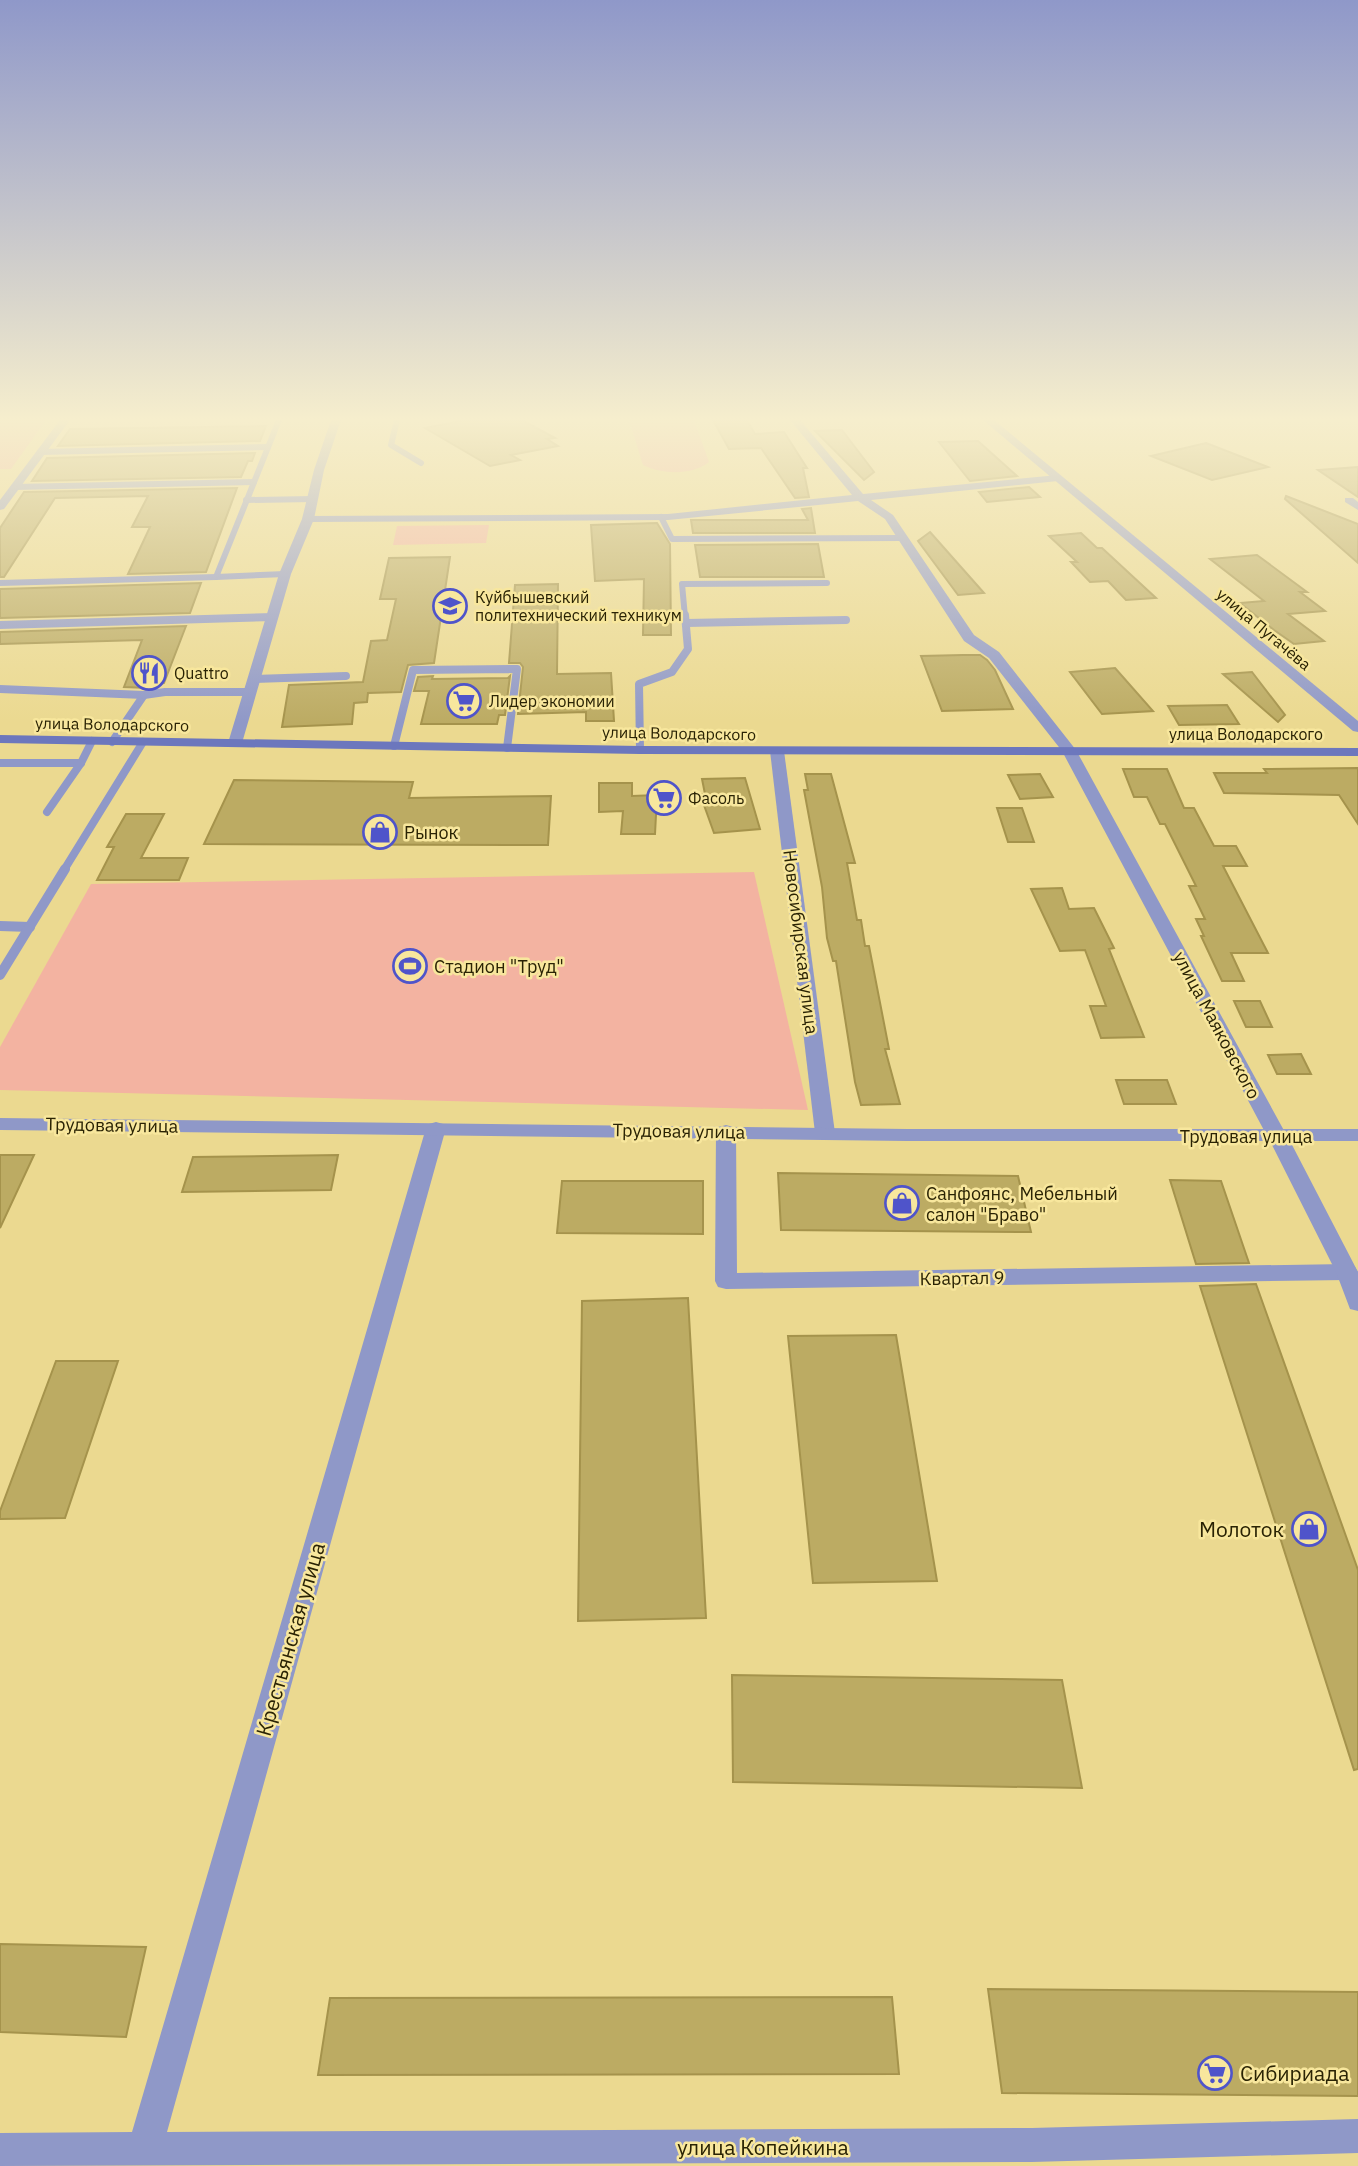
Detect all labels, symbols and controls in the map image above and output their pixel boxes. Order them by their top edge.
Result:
street label: улица Пугачёва [1213,584,1316,675]
school or university icon: Куйбышевский политехнический техникум [431,587,469,625]
place label: Куйбышевский политехнический техникум [475,587,682,625]
restaurant icon: Quattro [130,654,168,692]
place label: Quattro [174,663,229,683]
supermarket icon: Лидер экономии [445,682,483,720]
place label: Лидер экономии [489,691,615,711]
street label: улица Володарского [35,713,189,735]
street label: улица Володарского [602,722,756,744]
street label: улица Володарского [1169,724,1323,744]
supermarket icon: Фасоль [645,779,683,817]
place label: Фасоль [688,788,744,808]
shop icon: Рынок [361,813,399,851]
place label: Рынок [404,821,459,844]
street label: Новосибирская улица [778,848,824,1036]
sports icon: Стадион "Труд" [391,947,429,985]
street label: улица Маяковского [1168,947,1266,1103]
place label: Стадион "Труд" [434,955,564,978]
street label: Трудовая улица [45,1112,179,1138]
street label: Трудовая улица [612,1118,746,1144]
street label: Трудовая улица [1180,1125,1313,1148]
place label: Санфоянс, Мебельный салон "Браво" [926,1182,1118,1226]
shop icon: Санфоянс, Мебельный салон "Браво" [883,1184,921,1222]
street label: Квартал 9 [919,1266,1005,1290]
shop icon: Молоток [1290,1510,1328,1548]
place label: Молоток [1199,1515,1284,1543]
street label: Крестьянская улица [249,1539,331,1739]
supermarket icon: Сибириада [1196,2054,1234,2092]
place label: Сибириада [1240,2059,1350,2087]
street label: улица Копейкина [677,2133,849,2161]

